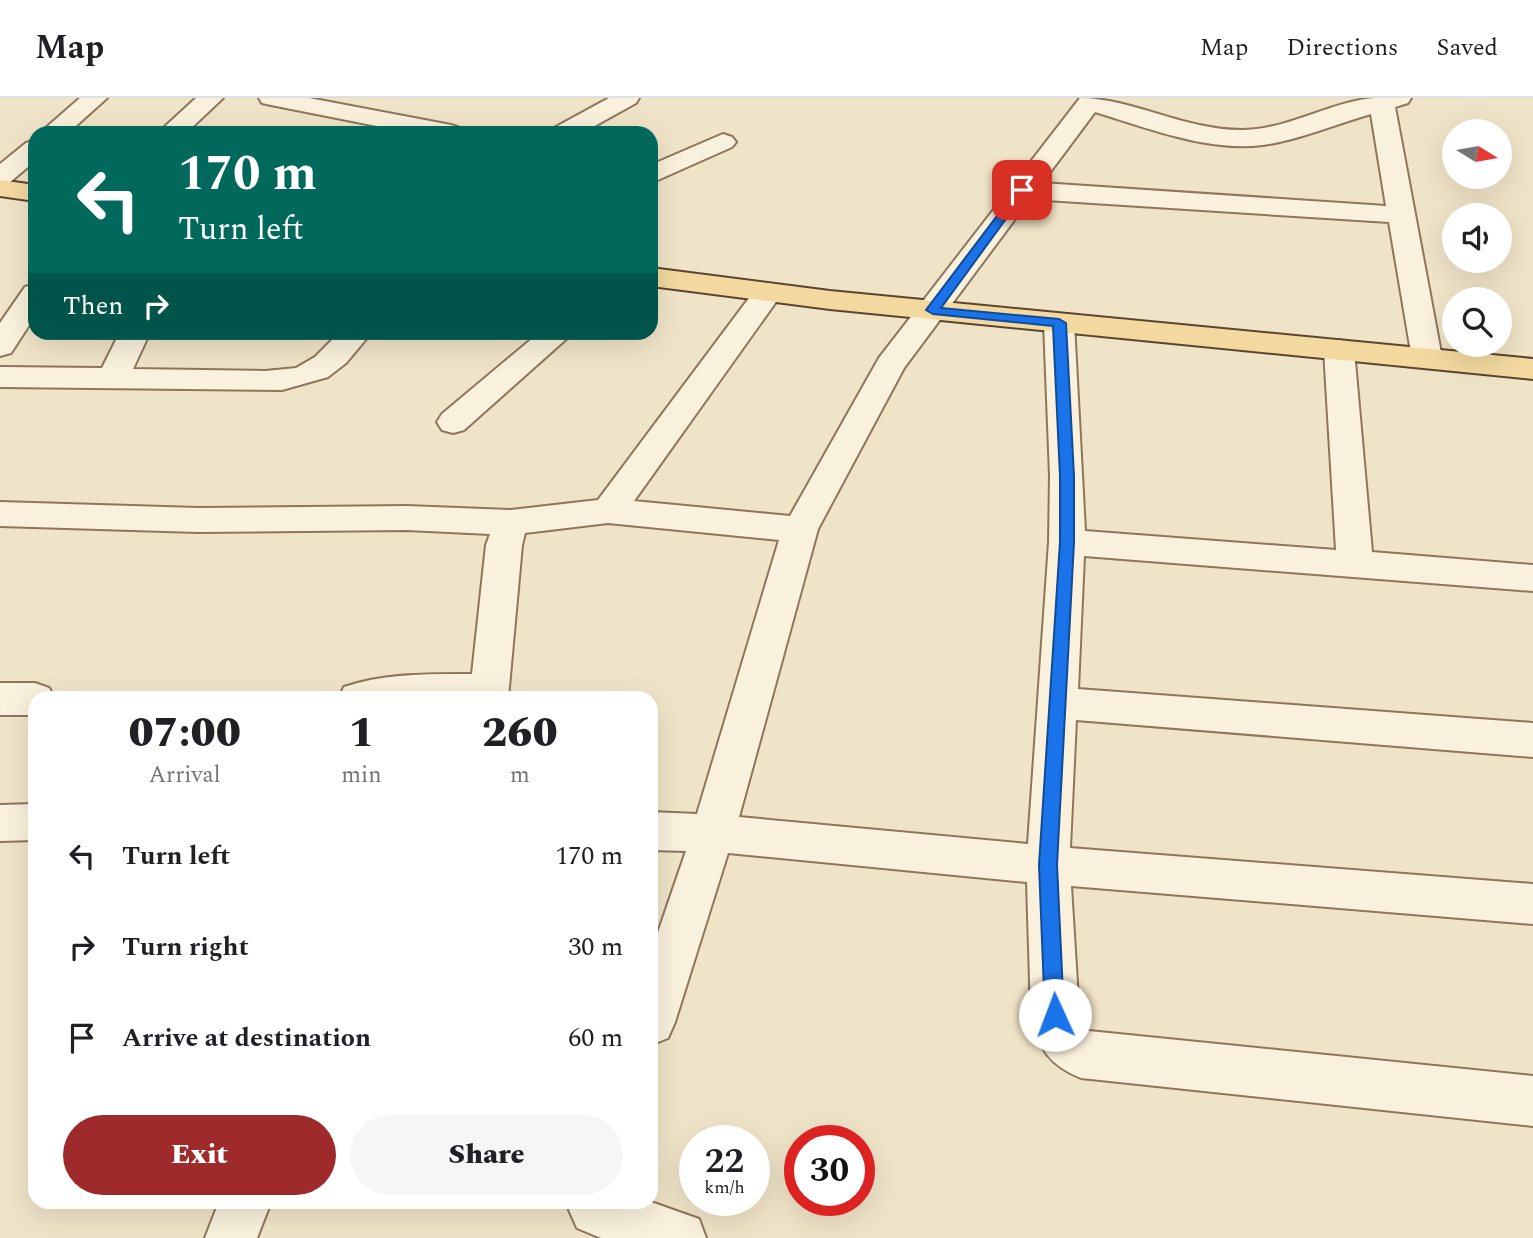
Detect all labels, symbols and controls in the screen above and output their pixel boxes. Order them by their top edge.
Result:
text: Map [35,23,104,73]
text: Map [1200,30,1248,66]
text: Directions [1286,30,1398,66]
text: Saved [1436,30,1498,66]
north arrow [1442,119,1512,189]
map controls [1442,119,1512,357]
text: 170 m [178,137,317,212]
icon: left [63,154,154,245]
pin [992,160,1052,220]
icon: arrive [1003,171,1041,209]
button: sound [1442,203,1512,273]
text: Turn left [178,205,304,254]
text: Then [63,286,123,326]
icon: right [137,287,175,325]
button: search [1442,287,1512,357]
text: 07:00 [128,702,241,765]
text: 1 [349,702,374,765]
text: 260 [482,702,558,765]
text: Arrival [149,758,221,793]
text: min [341,758,382,793]
text: m [510,758,530,793]
text: Turn left [122,836,230,876]
text: 170 m [555,836,623,876]
icon: left [63,837,101,875]
text: Turn right [122,927,249,967]
text: 30 m [568,927,623,967]
icon: right [63,928,101,966]
position arrow [1018,978,1092,1052]
text: Arrive at destination [122,1018,371,1058]
text: 60 m [568,1018,623,1058]
icon: arrive [63,1019,101,1057]
button: Exit [63,1115,336,1195]
button: Share [350,1115,623,1195]
speed limit sign: 30 [784,1125,875,1216]
text: 22 [705,1135,744,1188]
text: km/h [704,1174,745,1201]

